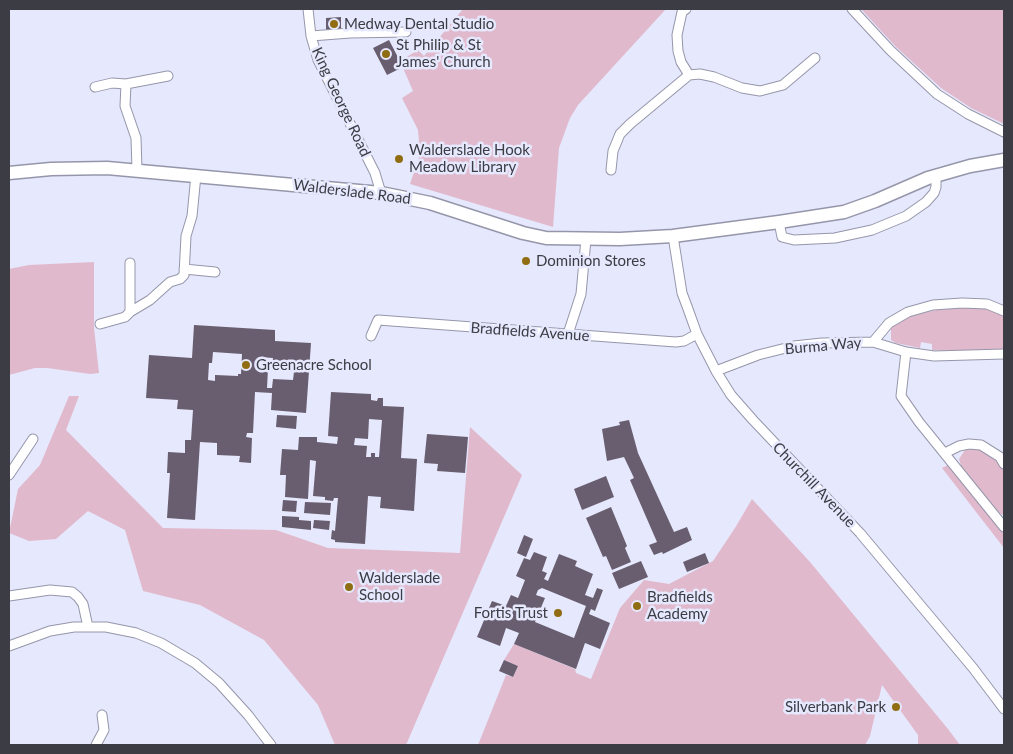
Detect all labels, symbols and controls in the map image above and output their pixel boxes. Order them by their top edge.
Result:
place label: Medway Dental Studio [344,15,494,33]
marker: Medway Dental Studio [328,18,340,30]
place label: St Philip & St James' Church [396,36,491,71]
street label: King George Road [308,44,374,160]
marker: St Philip & St James' Church [380,48,392,60]
place label: Walderslade Hook Meadow Library [409,141,530,176]
marker: Walderslade Hook Meadow Library [393,153,405,165]
street label: Walderslade Road [292,176,412,208]
place label: Dominion Stores [536,252,646,270]
marker: Dominion Stores [520,255,532,267]
street label: Bradfields Avenue [470,319,590,345]
street label: Burma Way [784,334,862,358]
place label: Greenacre School [256,356,372,374]
marker: Greenacre School [240,359,252,371]
street label: Churchill Avenue [769,439,859,531]
place label: Walderslade School [359,569,440,604]
marker: Walderslade School [343,581,355,593]
place label: Bradfields Academy [647,588,713,623]
marker: Bradfields Academy [631,600,643,612]
place label: Fortis Trust [474,604,548,622]
marker: Fortis Trust [552,607,564,619]
place label: Silverbank Park [785,698,886,716]
marker: Silverbank Park [890,701,902,713]

